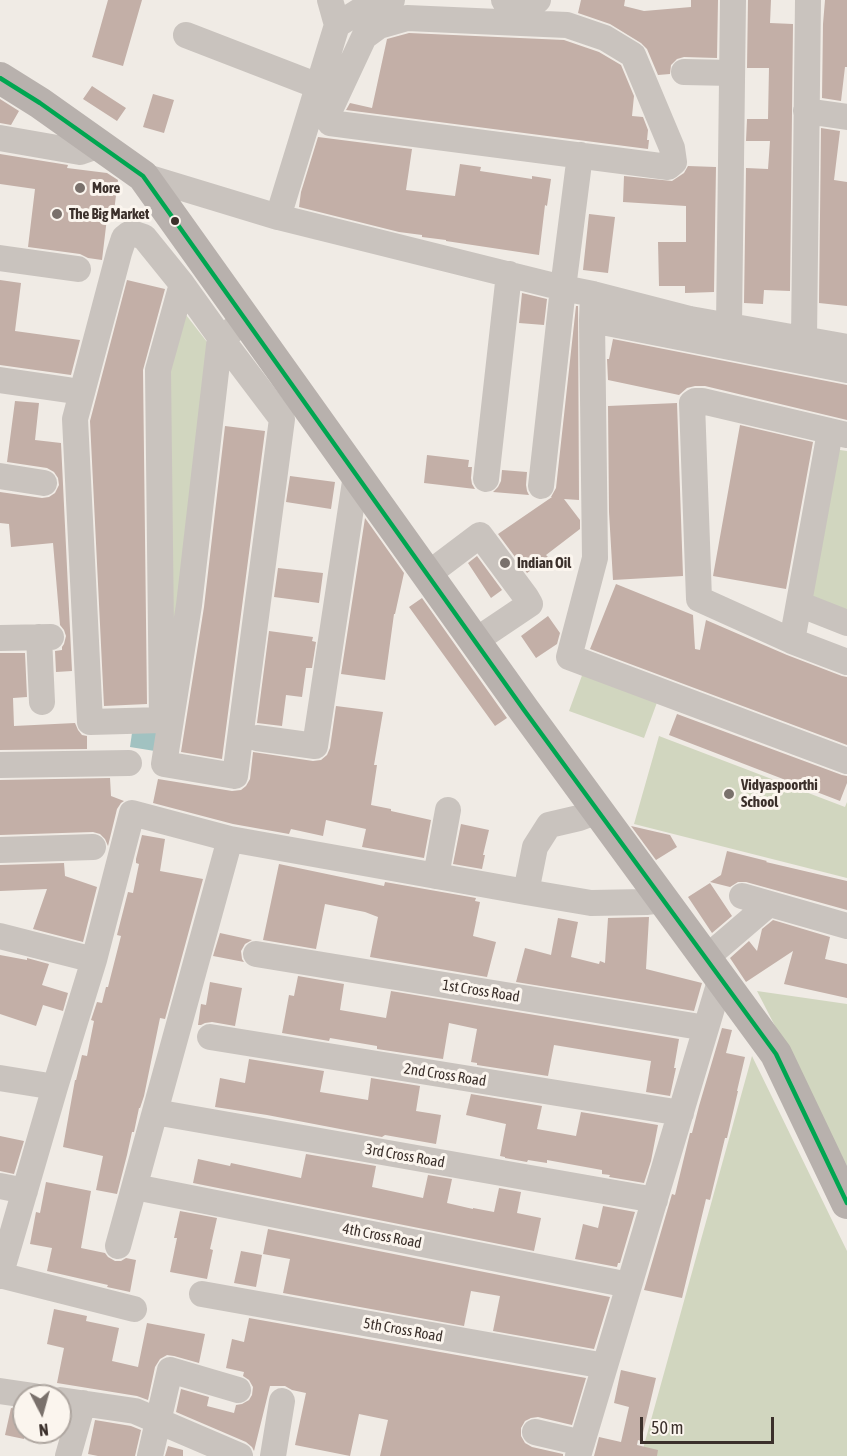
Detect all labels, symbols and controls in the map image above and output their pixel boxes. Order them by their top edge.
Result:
place label: More [92,179,120,197]
marker: More [73,181,87,195]
place label: The Big Market [69,205,149,223]
marker: The Big Market [50,207,64,221]
unlabelled marker [169,215,181,227]
place label: Indian Oil [517,554,571,572]
marker: Indian Oil [498,556,512,570]
place label: Vidyaspoorthi School [741,776,818,811]
marker: Vidyaspoorthi School [722,787,736,801]
street label: 1st Cross Road [441,976,521,1006]
street label: 2nd Cross Road [403,1060,487,1090]
street label: 3rd Cross Road [364,1140,446,1172]
street label: 4th Cross Road [341,1220,423,1252]
street label: 5th Cross Road [362,1314,444,1346]
north arrow [12,1384,72,1444]
scale bar [643,1405,776,1443]
text: 50 m [651,1417,683,1438]
text: N [38,1420,49,1439]

